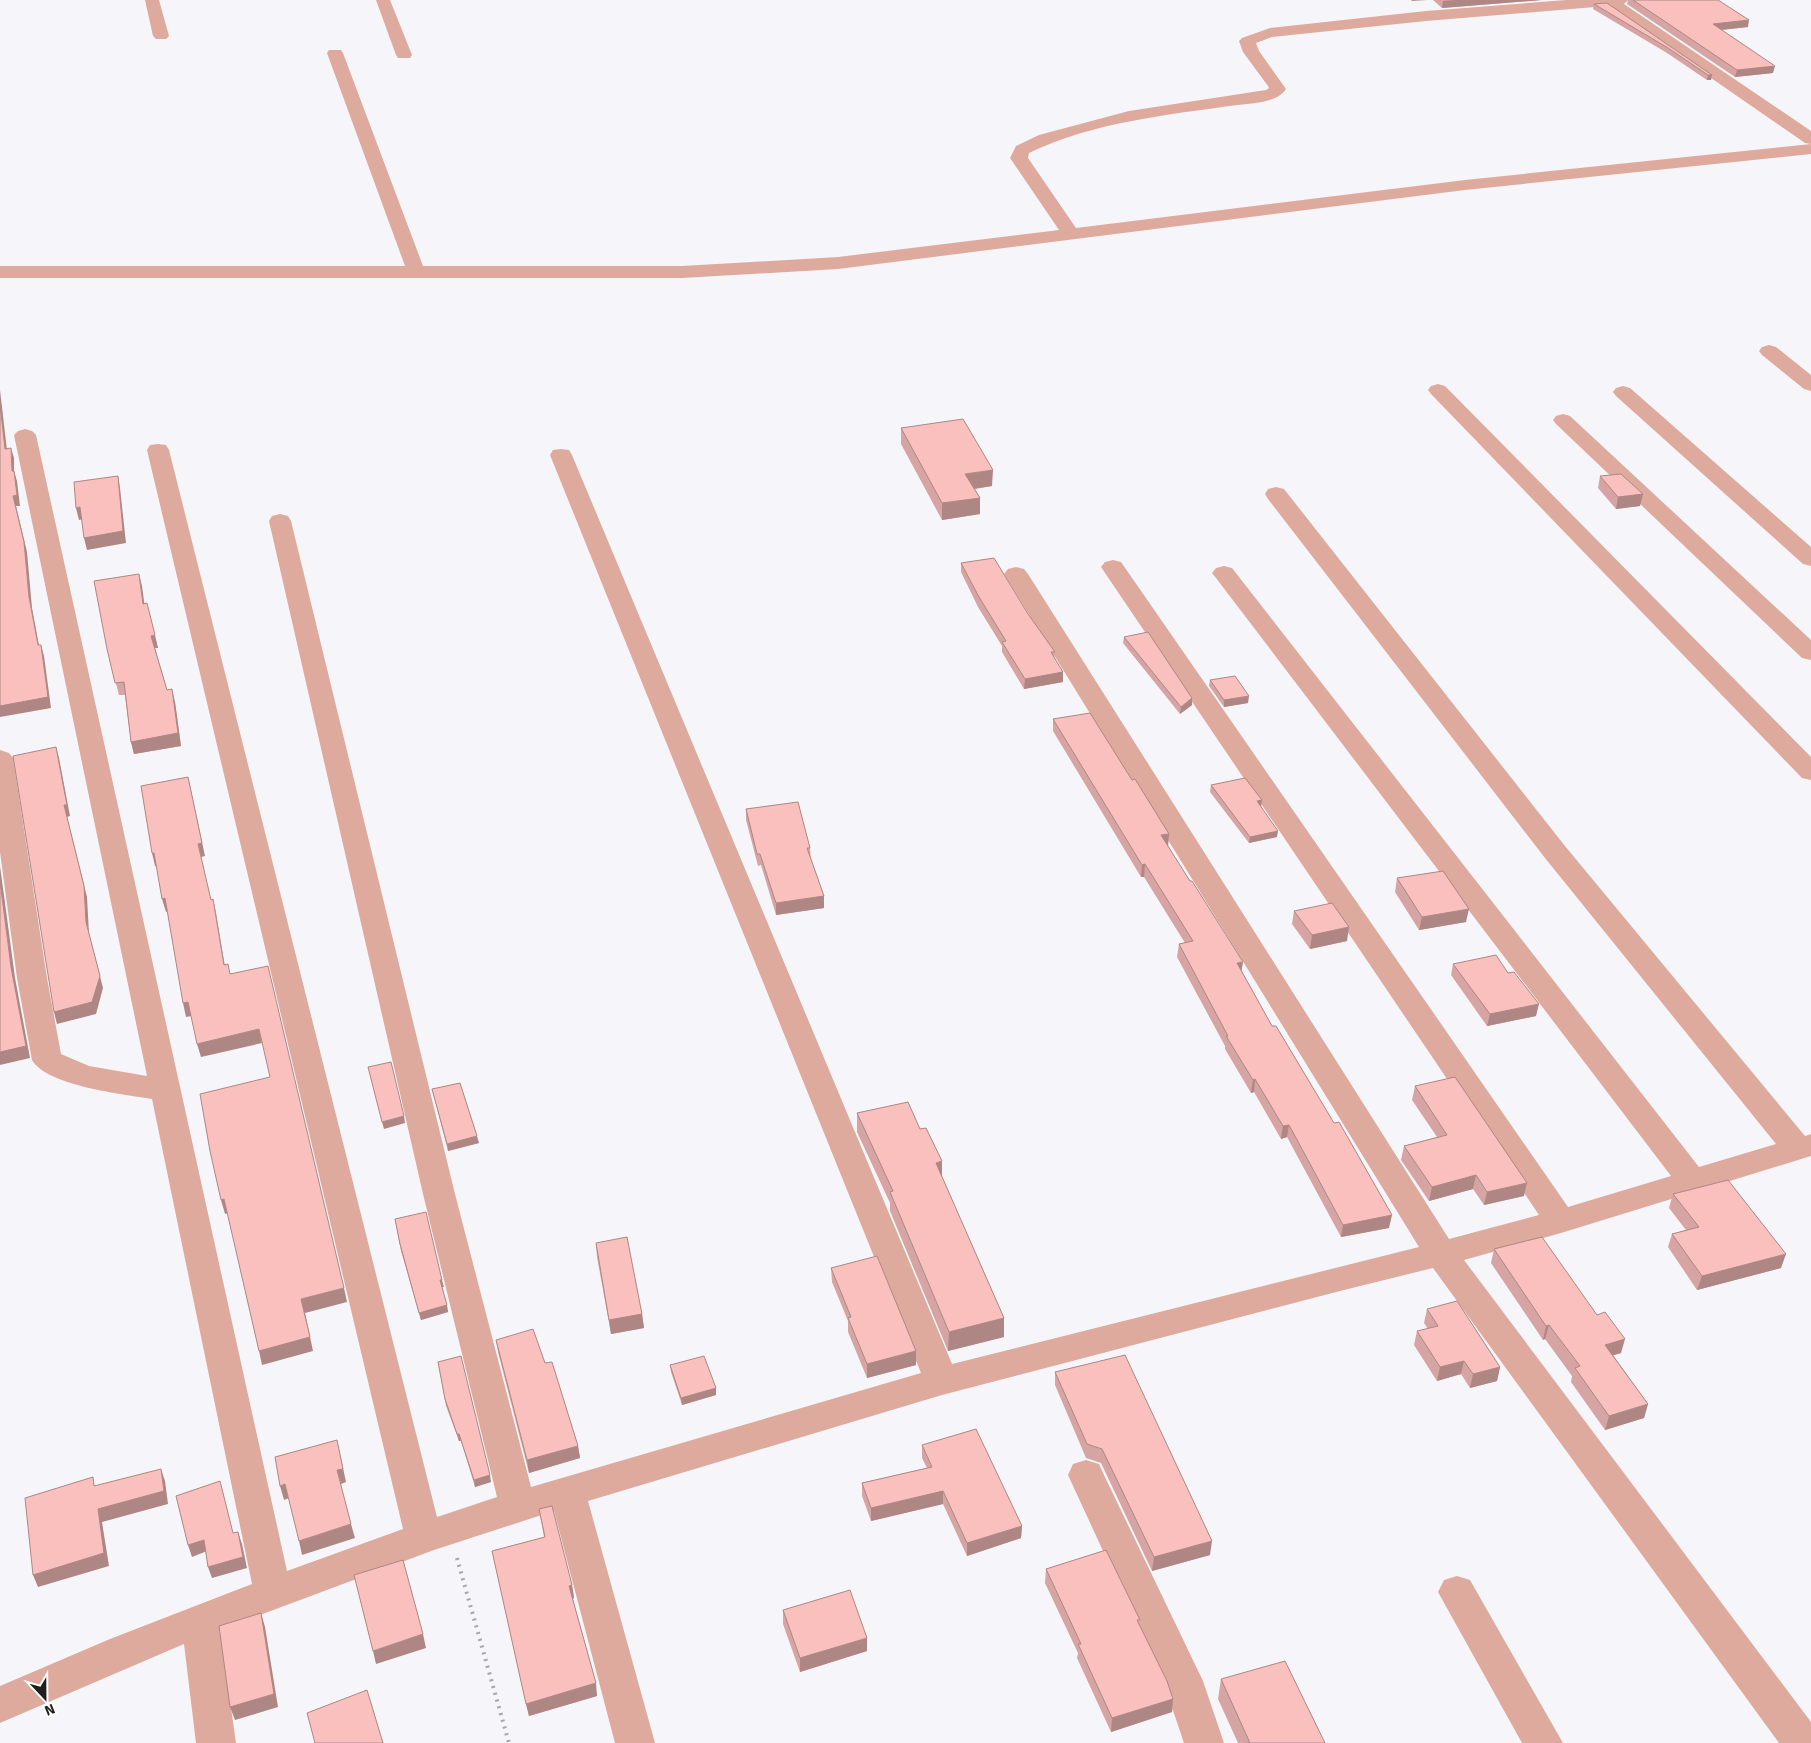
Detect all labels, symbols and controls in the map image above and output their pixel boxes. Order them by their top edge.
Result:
north arrow [20,1673,70,1723]
text: N [42,1700,57,1719]

